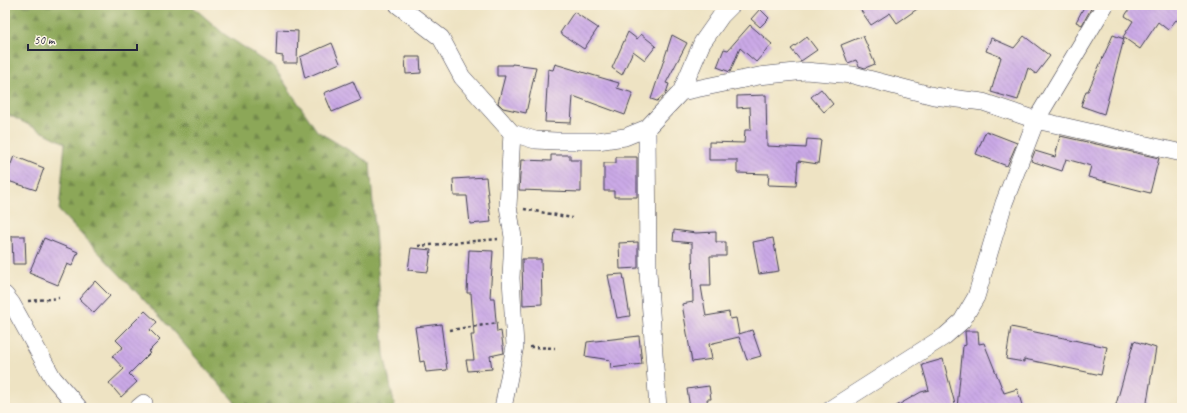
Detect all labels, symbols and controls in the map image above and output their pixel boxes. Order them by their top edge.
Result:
scale bar [28,26,137,52]
text: 50 m [34,32,56,48]

